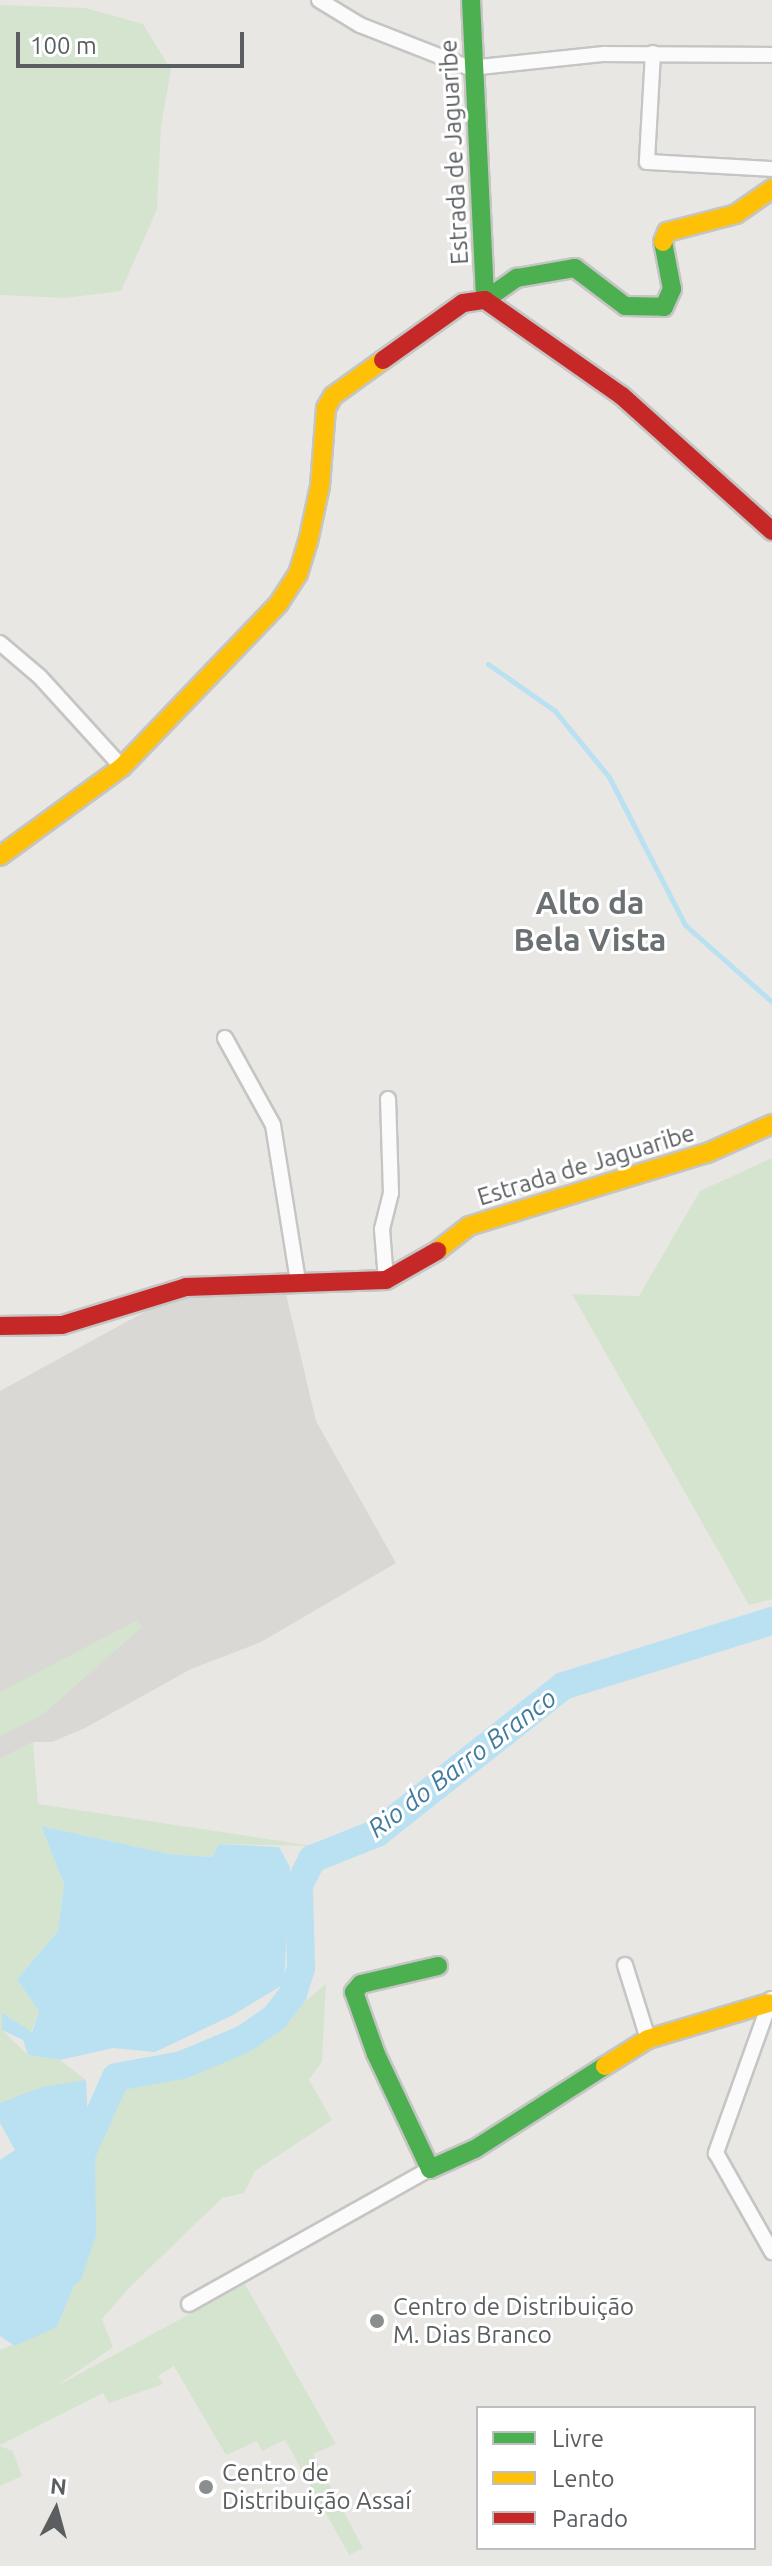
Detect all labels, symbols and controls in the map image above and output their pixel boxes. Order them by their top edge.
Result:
scale bar [20,16,248,66]
text: 100 m [30,32,97,59]
street label: Estrada de Jaguaribe [434,39,474,265]
district label: Alto da Bela Vista [514,884,666,959]
street label: Estrada de Jaguaribe [474,1118,698,1212]
water label: Rio do Barro Branco [362,1682,562,1844]
place label: Centro de Distribuição M. Dias Branco [393,2293,634,2349]
marker: Centro de Distribuição M. Dias Branco [368,2312,386,2330]
legend [476,2406,756,2550]
text: Livre [552,2425,604,2452]
place label: Centro de Distribuição Assaí [222,2459,411,2515]
text: Lento [552,2465,615,2492]
north arrow [16,2470,96,2550]
text: N [49,2472,68,2499]
marker: Centro de Distribuição Assaí [197,2478,215,2496]
text: Parado [552,2505,628,2532]

